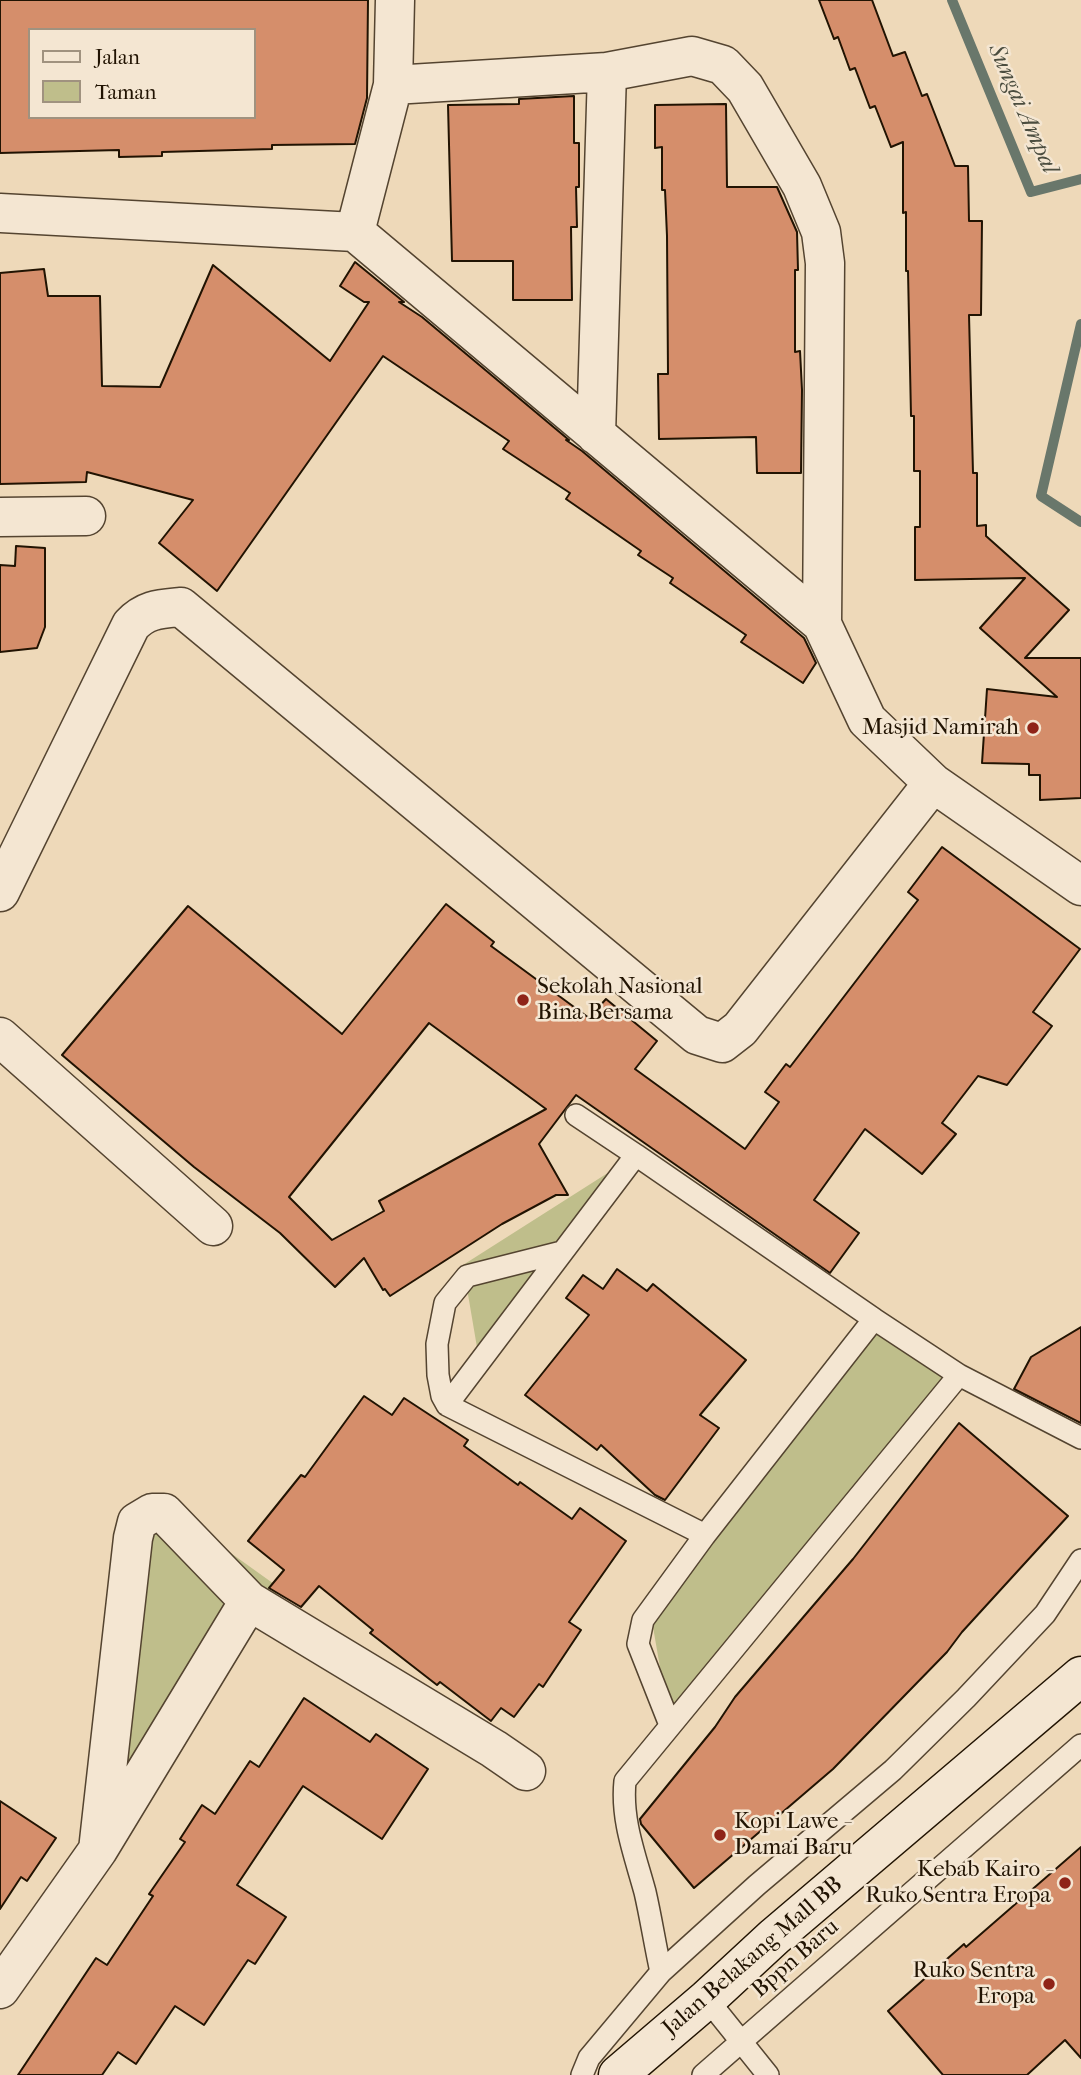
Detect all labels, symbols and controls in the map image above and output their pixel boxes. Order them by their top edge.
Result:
legend [28,28,256,119]
water label: Sungai Ampal [981,40,1063,178]
text: Jalan [95,45,140,69]
text: Taman [95,80,156,104]
place label: Masjid Namirah [862,714,1019,742]
marker: Masjid Namirah [1025,720,1041,736]
place label: Sekolah Nasional Bina Bersama [537,973,703,1027]
marker: Sekolah Nasional Bina Bersama [515,992,531,1008]
place label: Kopi Lawe - Damai Baru [734,1808,852,1862]
marker: Kopi Lawe - Damai Baru [712,1827,728,1843]
place label: Kebab Kairo - Ruko Sentra Eropa [865,1856,1051,1910]
street label: Jalan Belakang Mall BB [657,1871,849,2043]
marker: Kebab Kairo - Ruko Sentra Eropa [1057,1875,1073,1891]
street label: Bppn Baru [747,1914,845,2004]
place label: Ruko Sentra Eropa [913,1957,1035,2011]
marker: Ruko Sentra Eropa [1041,1976,1057,1992]

